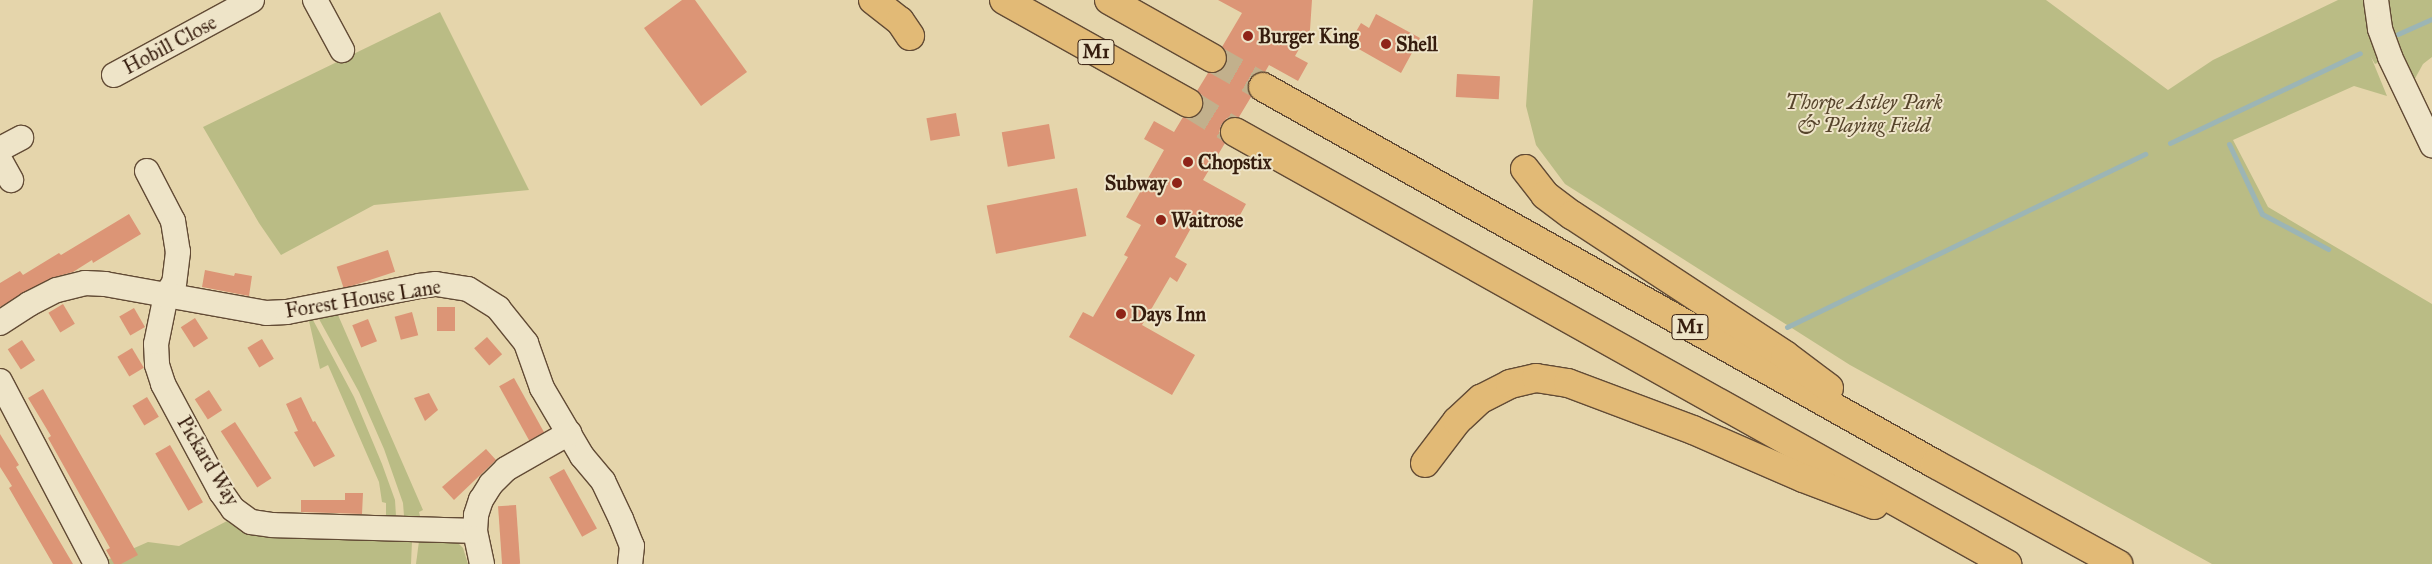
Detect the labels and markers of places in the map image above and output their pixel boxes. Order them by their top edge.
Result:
place label: Burger King [1258,24,1359,48]
marker: Burger King [1242,30,1254,42]
place label: Shell [1396,32,1438,56]
marker: Shell [1380,38,1392,50]
place label: Chopstix [1198,150,1272,174]
marker: Chopstix [1182,156,1194,168]
place label: Subway [1105,171,1167,195]
marker: Subway [1171,177,1183,189]
place label: Waitrose [1171,208,1243,232]
marker: Waitrose [1155,214,1167,226]
place label: Days Inn [1131,302,1206,326]
marker: Days Inn [1115,308,1127,320]

